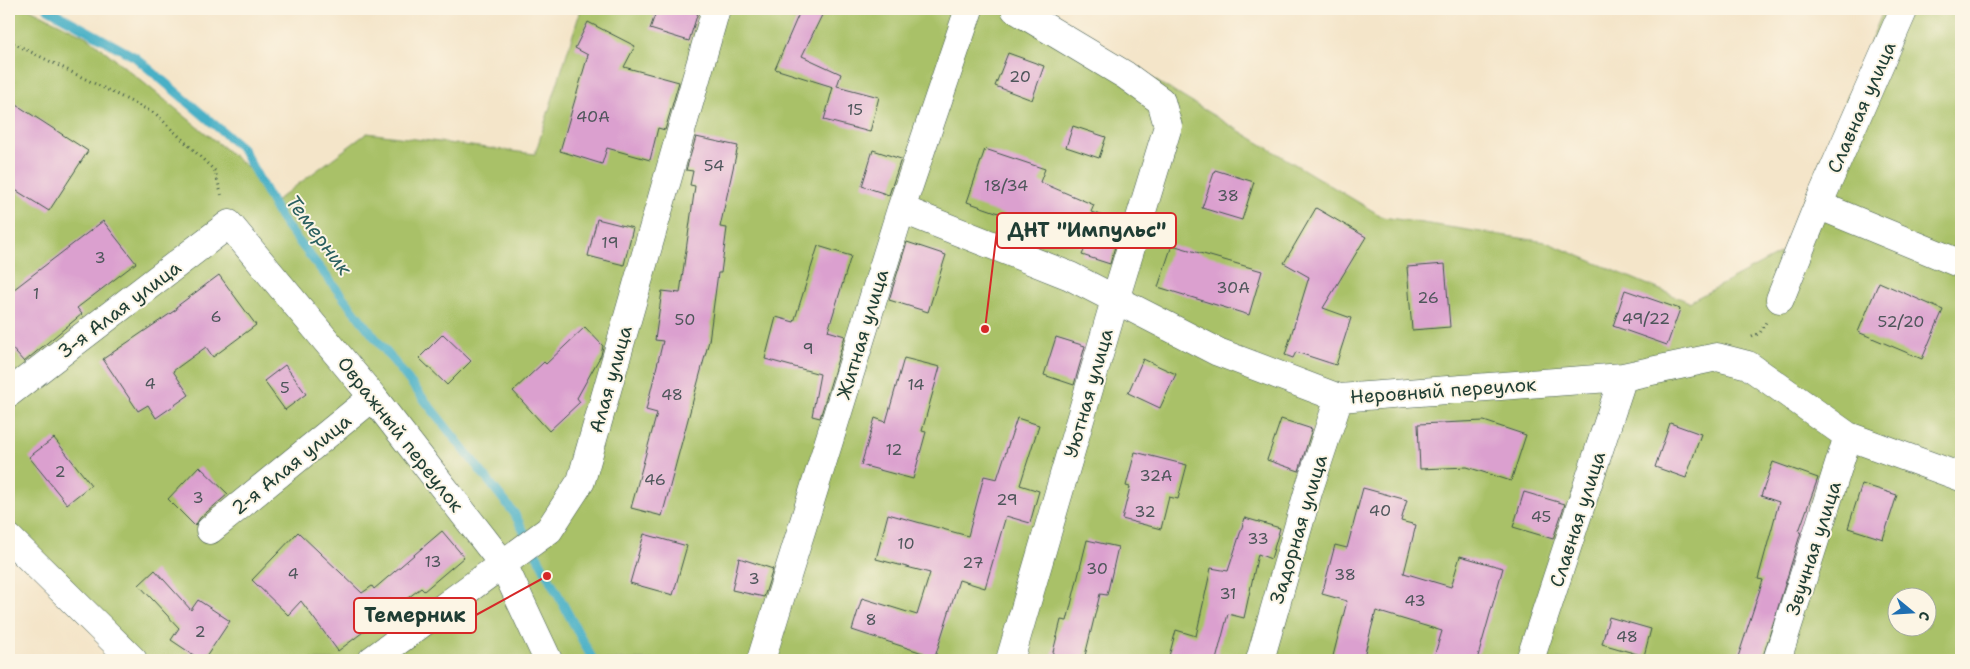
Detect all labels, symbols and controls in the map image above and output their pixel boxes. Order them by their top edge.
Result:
street label: Славная улица [1821,37,1902,177]
house number: 20 [1009,66,1031,87]
house number: 15 [847,99,863,120]
house number: 40А [576,106,610,127]
house number: 54 [704,155,724,176]
house number: 18/34 [984,175,1028,196]
house number: 38 [1217,185,1239,206]
water label: Темерник [280,189,358,281]
callout: ДНТ "Импульс" [997,213,1176,248]
text: ДНТ "Импульс" [1008,217,1166,243]
house number: 19 [601,232,619,253]
house number: 3 [94,247,106,268]
street label: 3-я Алая улица [53,255,186,364]
street label: Житная улица [831,266,894,402]
house number: 30А [1216,277,1250,298]
house number: 1 [33,283,39,304]
house number: 26 [1417,287,1439,308]
house number: 6 [210,306,222,327]
house number: 49/22 [1622,308,1670,329]
house number: 50 [675,309,695,330]
house number: 52/20 [1877,311,1925,332]
street label: Алая улица [583,322,638,436]
street label: Уютная улица [1058,325,1119,461]
house number: 9 [802,338,814,359]
street label: Овражный переулок [332,351,469,517]
street label: Неровный переулок [1349,372,1537,409]
house number: 4 [144,373,156,394]
house number: 14 [907,374,925,395]
house number: 5 [280,377,290,398]
house number: 48 [661,384,683,405]
street label: 2-я Алая улица [226,408,356,520]
house number: 12 [885,439,903,460]
street label: Славная улица [1544,448,1611,590]
street label: Задорная улица [1264,451,1333,607]
house number: 2 [54,461,66,482]
house number: 32А [1140,465,1172,486]
house number: 46 [644,469,666,490]
street label: Звучная улица [1780,478,1847,618]
house number: 3 [192,487,204,508]
house number: 29 [996,489,1018,510]
house number: 40 [1369,500,1391,521]
house number: 32 [1134,501,1156,522]
house number: 45 [1531,506,1551,527]
house number: 33 [1247,528,1269,549]
house number: 10 [897,533,915,554]
house number: 13 [424,551,442,572]
house number: 27 [962,552,984,573]
house number: 30 [1086,558,1108,579]
house number: 4 [287,563,299,584]
house number: 38 [1334,564,1356,585]
house number: 3 [748,568,760,589]
house number: 31 [1219,583,1237,604]
north arrow [1888,586,1938,636]
house number: 43 [1404,590,1426,611]
callout: Темерник [354,598,476,633]
text: Темерник [364,602,466,628]
house number: 8 [865,609,877,630]
text: С [1914,609,1934,623]
house number: 2 [194,621,206,642]
house number: 48 [1616,626,1638,647]

